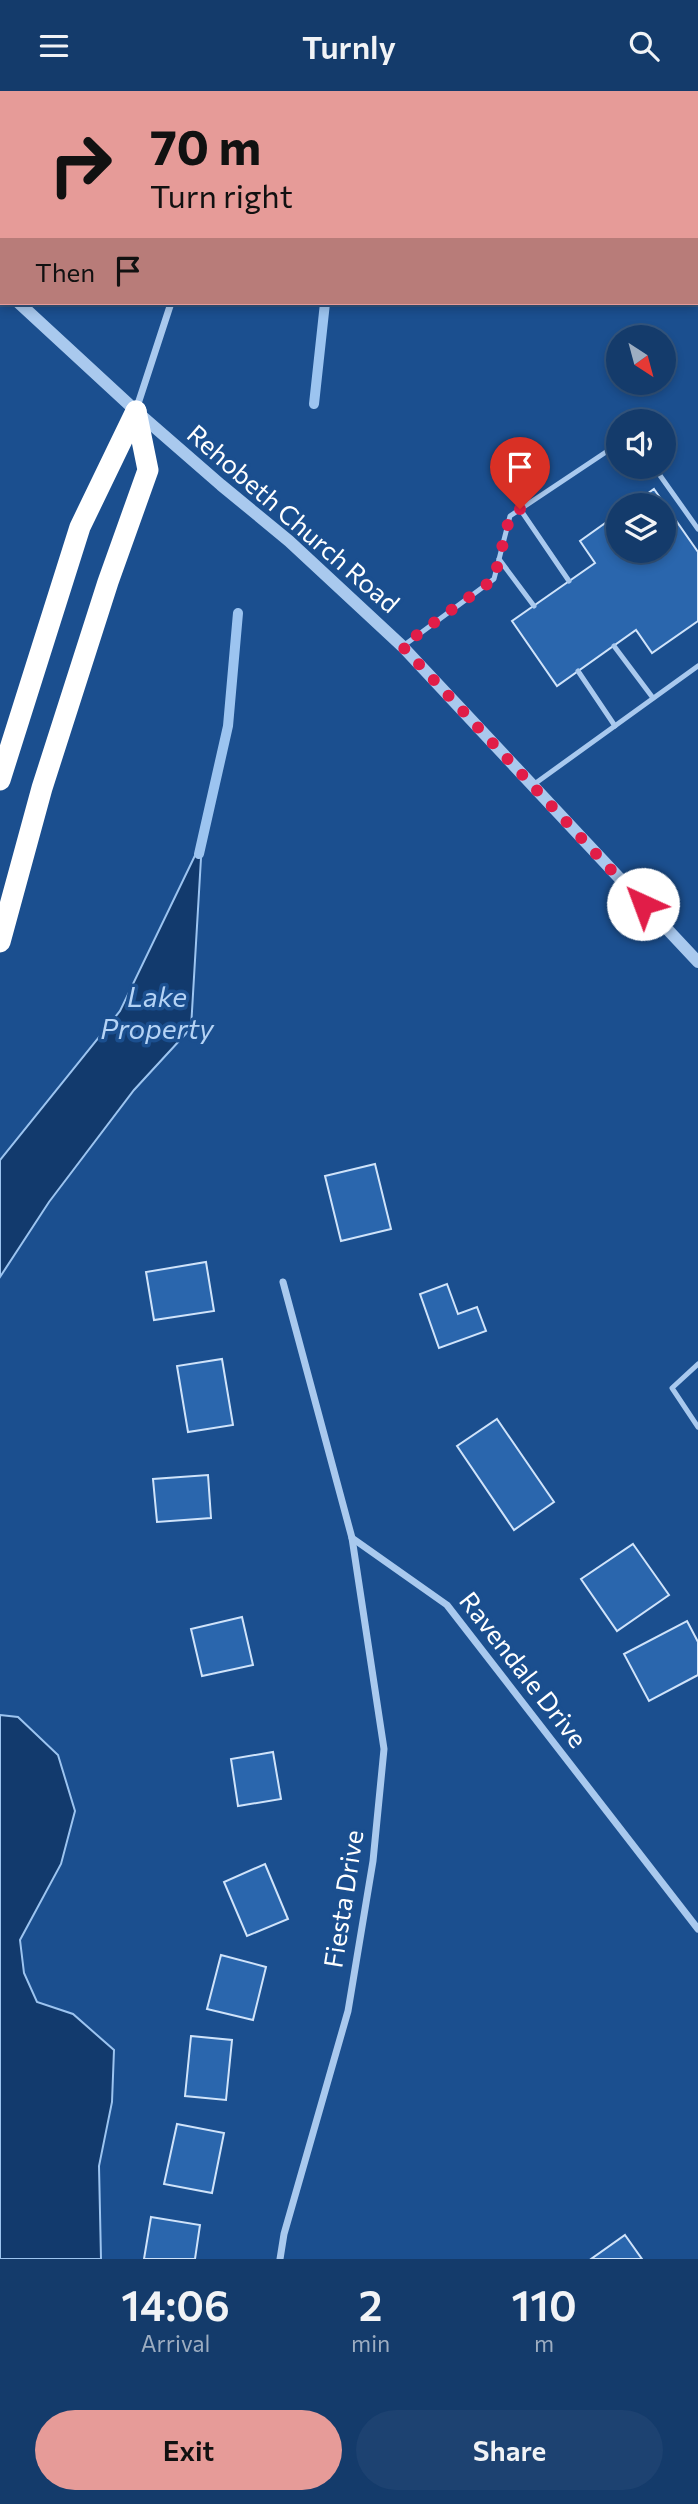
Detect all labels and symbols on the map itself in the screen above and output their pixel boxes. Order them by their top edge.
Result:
north arrow [606,325,676,395]
street label: Rehobeth Church Road [182,417,406,618]
pin [490,437,550,509]
position arrow [606,867,680,941]
water label: Lake Property [100,979,215,1045]
street label: Ravendale Drive [454,1585,595,1753]
street label: Fiesta Drive [316,1828,369,1970]

